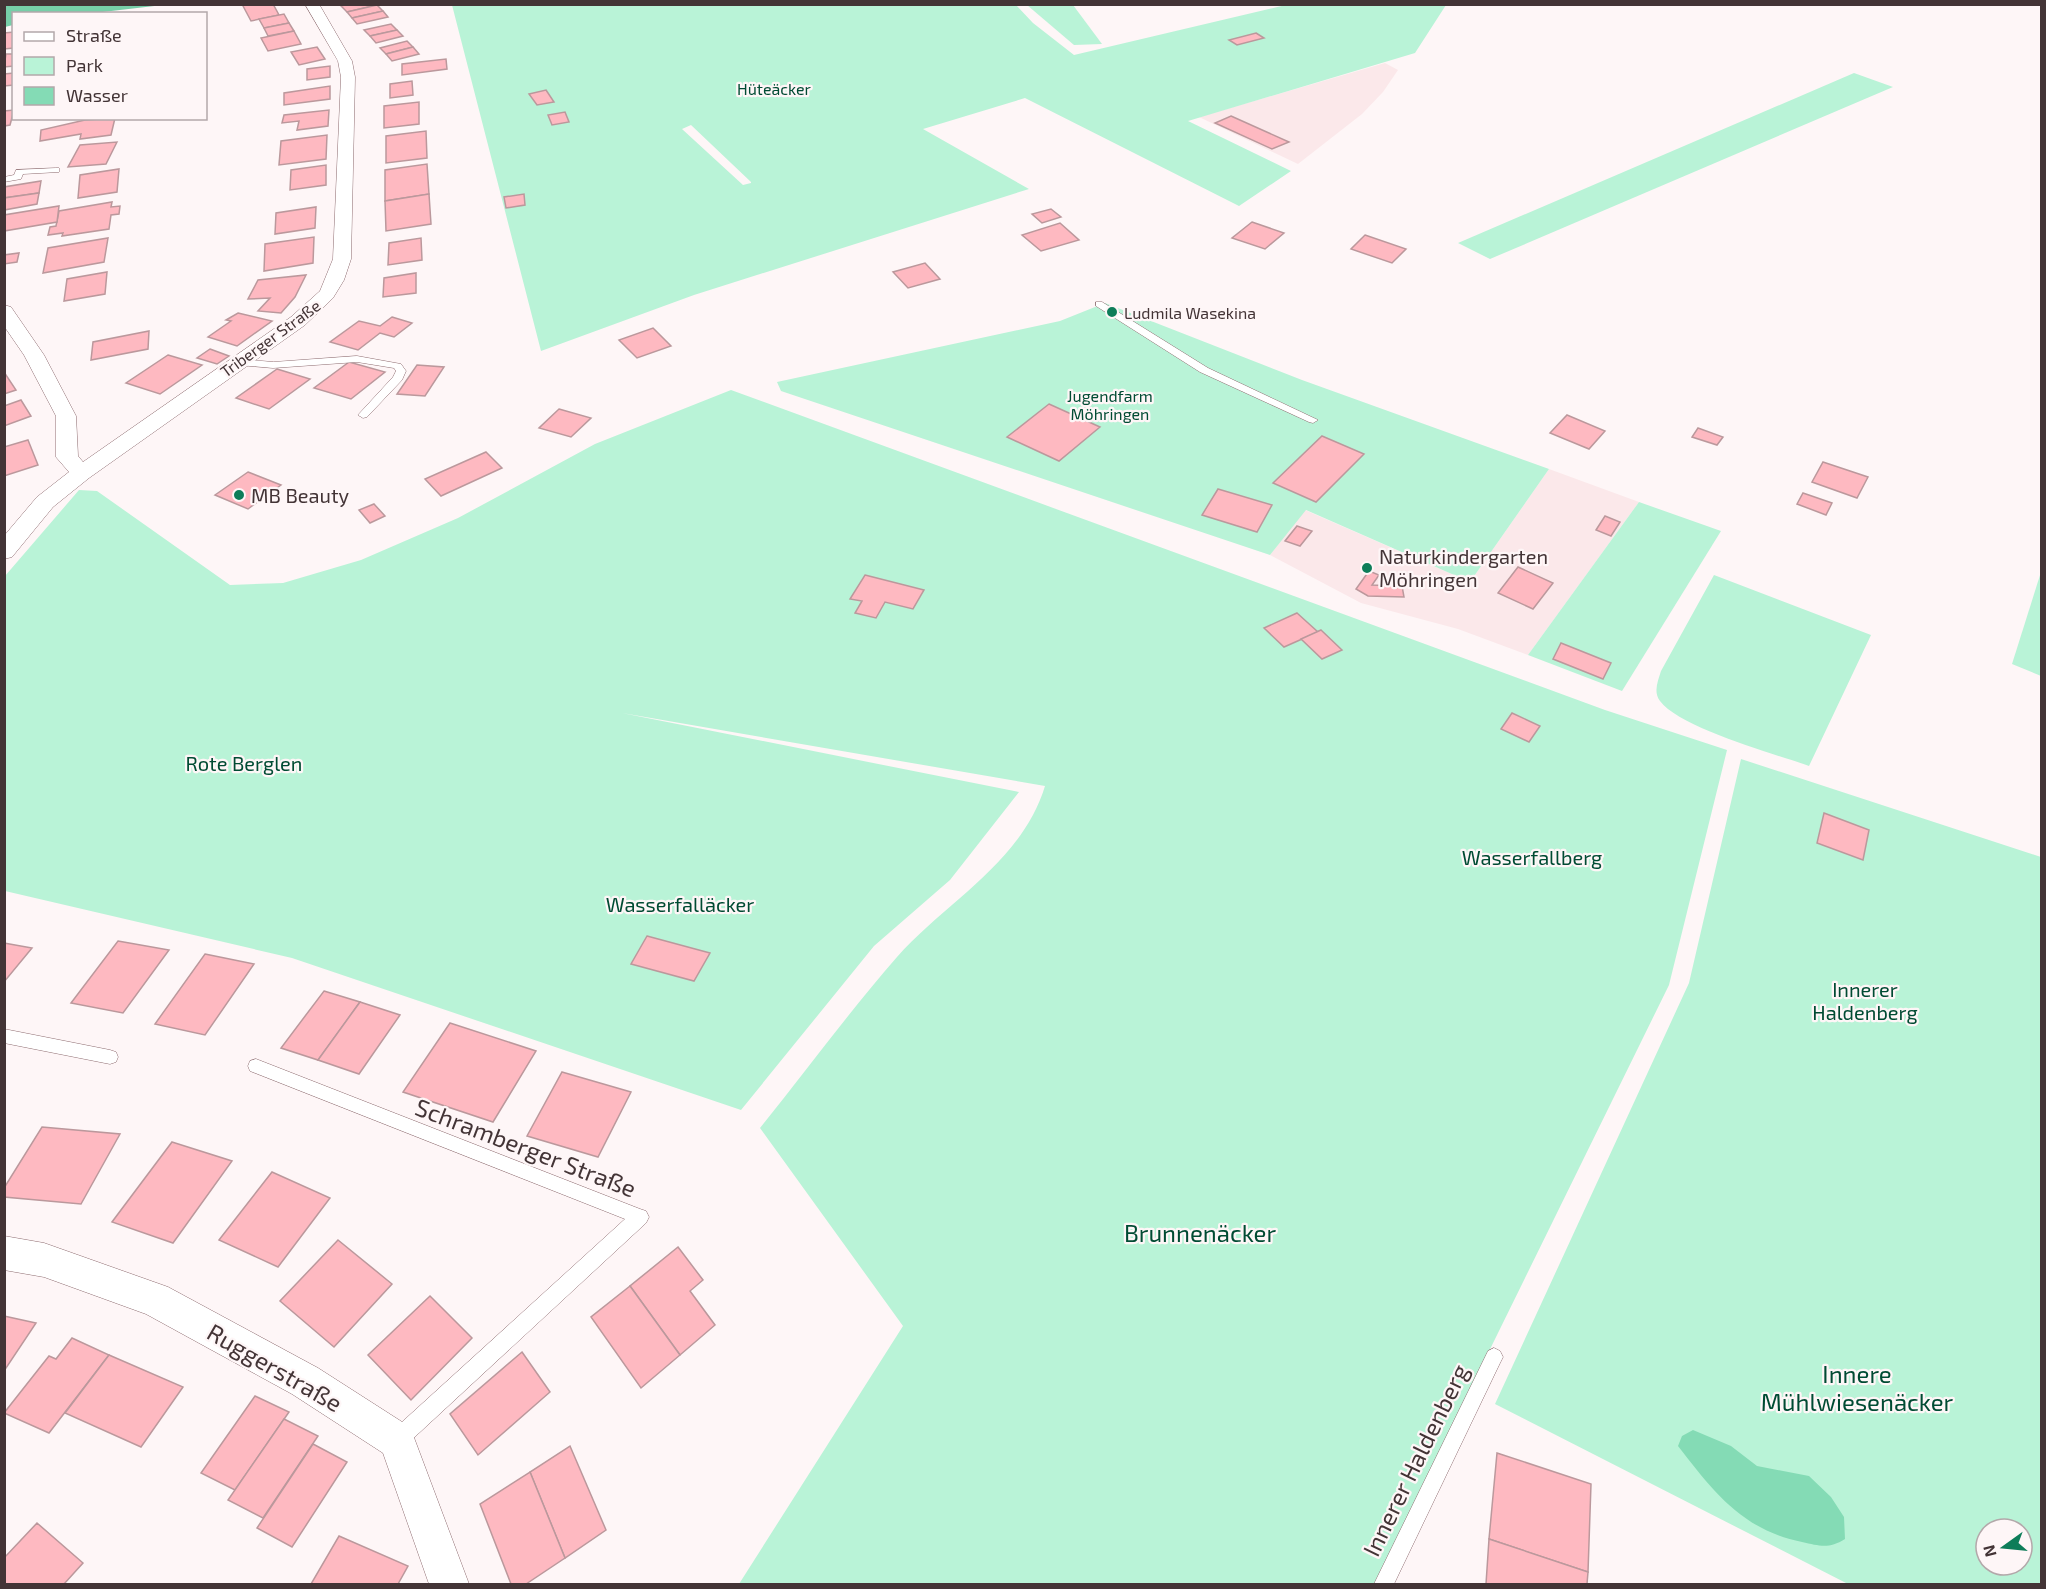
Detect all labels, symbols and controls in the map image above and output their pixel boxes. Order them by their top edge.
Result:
legend [12,12,207,120]
text: Straße [66,24,122,46]
text: Park [66,54,103,76]
park label: Hüteäcker [737,79,812,98]
text: Wasser [66,84,128,106]
street label: Triberger Straße [216,295,324,381]
place label: Ludmila Wasekina [1124,303,1256,322]
marker: Ludmila Wasekina [1105,305,1119,319]
park label: Jugendfarm Möhringen [1067,386,1153,423]
place label: MB Beauty [251,483,350,507]
marker: MB Beauty [232,488,246,502]
place label: Naturkindergarten Möhringen [1379,544,1548,591]
marker: Naturkindergarten Möhringen [1360,561,1374,575]
park label: Rote Berglen [186,751,302,775]
park label: Wasserfallberg [1462,845,1602,869]
park label: Wasserfalläcker [606,892,754,916]
park label: Innerer Haldenberg [1812,977,1918,1024]
street label: Schramberger Straße [412,1092,640,1202]
park label: Brunnenäcker [1124,1218,1276,1247]
street label: Ruggerstraße [202,1317,348,1417]
street label: Innerer Haldenberg [1356,1359,1474,1561]
park label: Innere Mühlwiesenäcker [1761,1359,1954,1416]
north arrow [1974,1517,2034,1577]
text: N [1978,1543,2000,1559]

